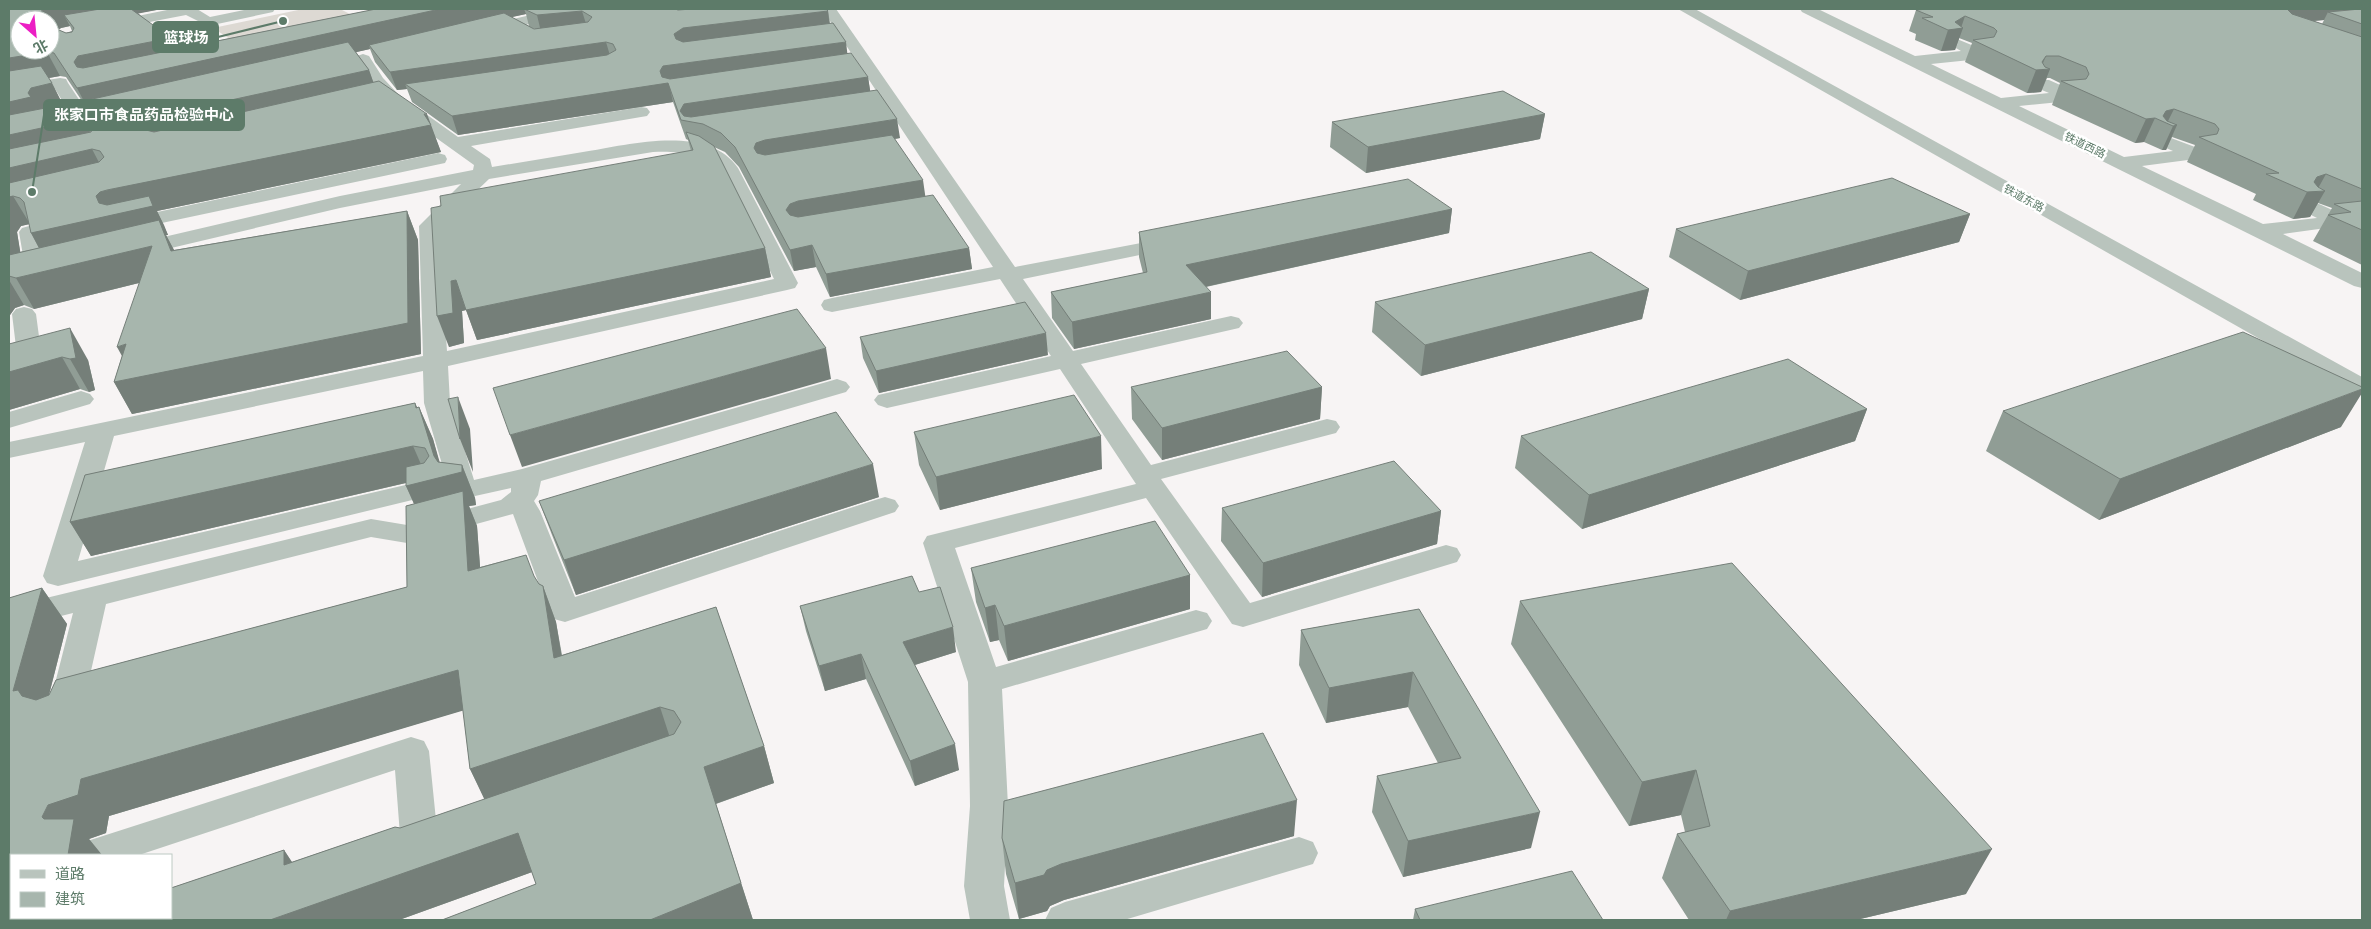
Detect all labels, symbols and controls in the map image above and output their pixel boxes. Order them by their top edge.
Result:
north arrow [10,10,60,60]
callout: 篮球场 [153,22,218,52]
text: 篮球场 [163,29,209,47]
text: 北 [31,35,51,58]
callout: 张家口市食品药品检验中心 [44,100,244,130]
text: 张家口市食品药品检验中心 [54,106,234,124]
street label: 铁道西路 [2062,129,2108,161]
street label: 铁道东路 [2001,181,2047,215]
legend [10,854,172,919]
text: 道路 [55,865,85,883]
text: 建筑 [55,890,85,908]

